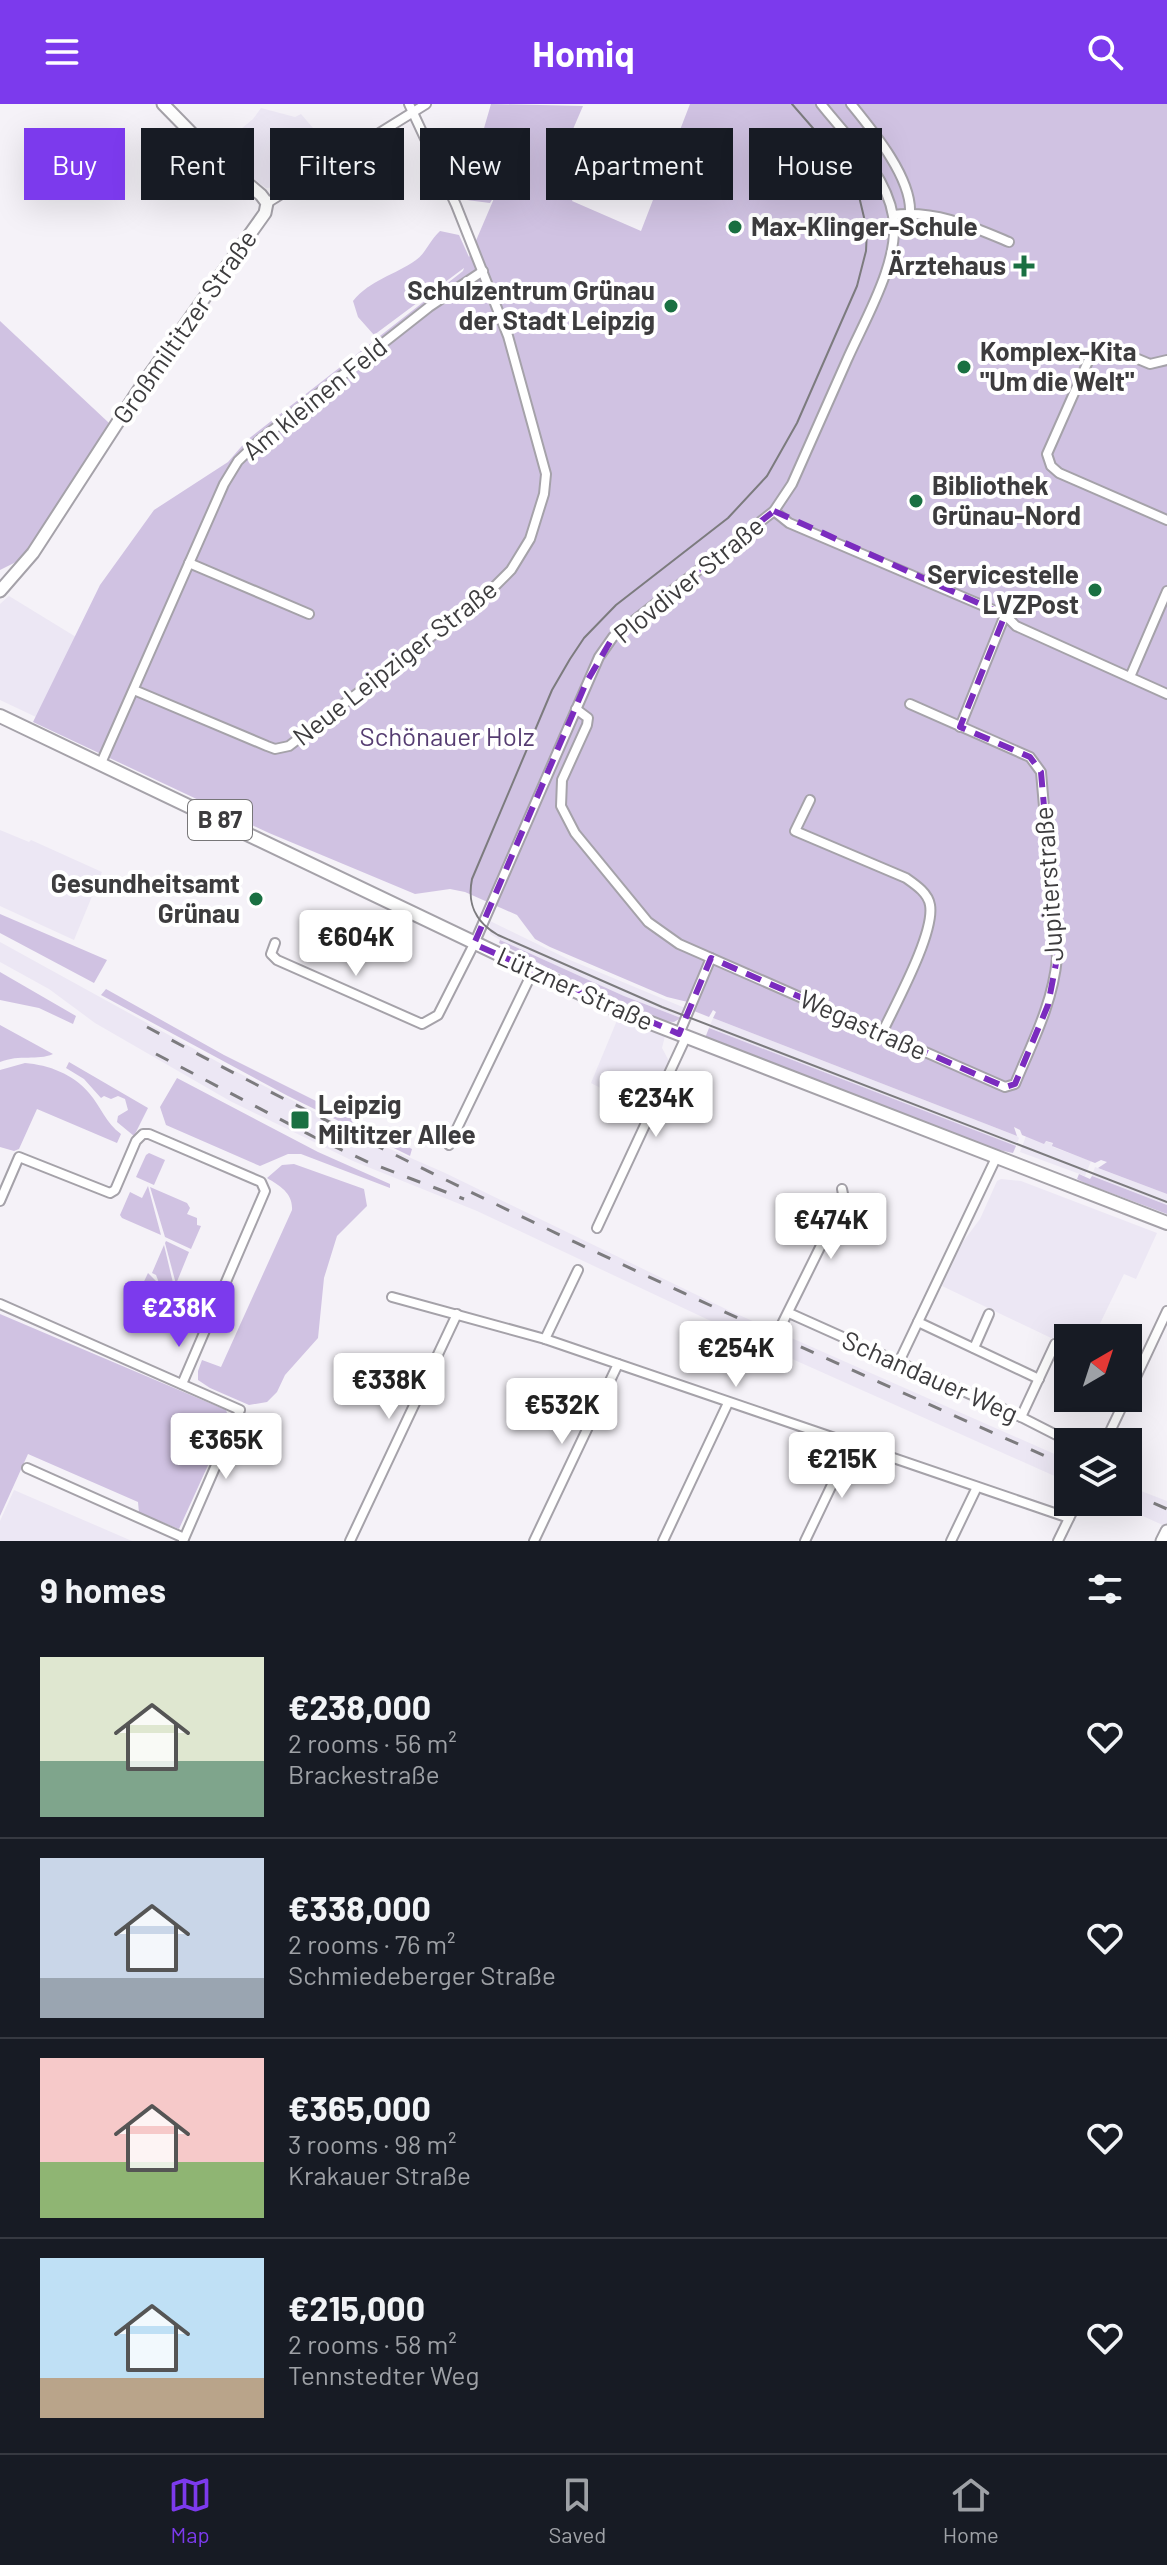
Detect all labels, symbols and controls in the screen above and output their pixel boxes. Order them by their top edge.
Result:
icon: menu [40,30,84,74]
icon: search [1083,30,1127,74]
text: Homiq [532,31,635,74]
chip: Buy [24,128,125,200]
chip: Rent [141,128,254,200]
chip: Filters [270,128,404,200]
chip: New [420,128,530,200]
chip: Apartment [546,128,733,200]
chip: House [749,128,882,200]
place label: Max-Klinger-Schule [751,210,978,241]
marker: Max-Klinger-Schule [726,218,744,236]
street label: Großmiltitzer Straße [105,223,262,429]
place label: Ärztehaus [887,249,1006,280]
marker: Ärztehaus [1013,255,1035,277]
place label: Schulzentrum Grünau der Stadt Leipzig [407,274,655,335]
marker: Schulzentrum Grünau der Stadt Leipzig [662,297,680,315]
street label: Am kleinen Feld [236,330,392,465]
place label: Komplex-Kita "Um die Welt" [980,335,1136,396]
marker: Komplex-Kita "Um die Welt" [955,358,973,376]
place label: Bibliothek Grünau-Nord [932,469,1081,530]
marker: Bibliothek Grünau-Nord [907,492,925,510]
street label: Plovdiver Straße [607,509,769,649]
place label: Servicestelle LVZPost [927,558,1079,619]
street label: Neue Leipziger Straße [286,573,502,751]
marker: Servicestelle LVZPost [1086,581,1104,599]
park label: Schönauer Holz [360,720,534,751]
road number: B 87 [188,800,252,840]
street label: Jupiterstraße [1027,806,1068,963]
place label: Gesundheitsamt Grünau [51,867,240,928]
marker: Gesundheitsamt Grünau [247,890,265,908]
pin: €604K [300,910,412,978]
text: €604K [317,920,395,951]
street label: Lützner Straße [493,939,659,1036]
street label: Wegastraße [795,982,932,1065]
pin: €234K [600,1071,712,1139]
text: €234K [618,1081,694,1112]
place label: Leipzig Miltitzer Allee [318,1088,476,1149]
marker: Leipzig Miltitzer Allee [289,1109,311,1131]
pin: €474K [775,1193,887,1261]
text: €474K [793,1203,869,1234]
pin: €238K [123,1281,235,1349]
text: €238K [141,1291,217,1322]
pin: €254K [680,1321,792,1389]
street label: Schandauer Weg [838,1323,1023,1428]
north arrow [1054,1324,1142,1412]
map controls [1054,1324,1142,1516]
text: €254K [697,1331,775,1362]
pin: €338K [333,1353,445,1421]
text: €338K [352,1363,426,1394]
pin: €532K [506,1378,618,1446]
text: €532K [524,1388,600,1419]
pin: €365K [170,1413,282,1481]
text: €365K [189,1423,263,1454]
button: layers [1054,1428,1142,1516]
pin: €215K [786,1432,898,1500]
text: €215K [807,1442,877,1473]
icon: filters [1083,1567,1127,1611]
text: 9 homes [40,1569,166,1610]
text: €238,000 [288,1686,431,1727]
icon: home [104,1689,200,1785]
icon: heart [1083,1715,1127,1759]
text: 2 rooms · 56 m² [288,1727,457,1758]
text: Brackestraße [288,1758,440,1789]
text: €338,000 [288,1887,431,1928]
icon: home [104,1890,200,1986]
icon: heart [1083,1916,1127,1960]
text: 2 rooms · 76 m² [288,1928,456,1959]
text: Schmiedeberger Straße [288,1959,556,1990]
text: €365,000 [288,2087,431,2128]
icon: home [104,2090,200,2186]
icon: heart [1083,2116,1127,2160]
text: 3 rooms · 98 m² [288,2128,456,2159]
text: Krakauer Straße [288,2159,471,2190]
text: €215,000 [288,2287,425,2328]
icon: home [104,2290,200,2386]
icon: heart [1083,2316,1127,2360]
text: 2 rooms · 58 m² [288,2328,457,2359]
text: Tennstedter Weg [288,2359,479,2390]
tab: Map [168,2473,212,2547]
tab: Saved [549,2473,606,2547]
tab: Home [943,2473,999,2547]

